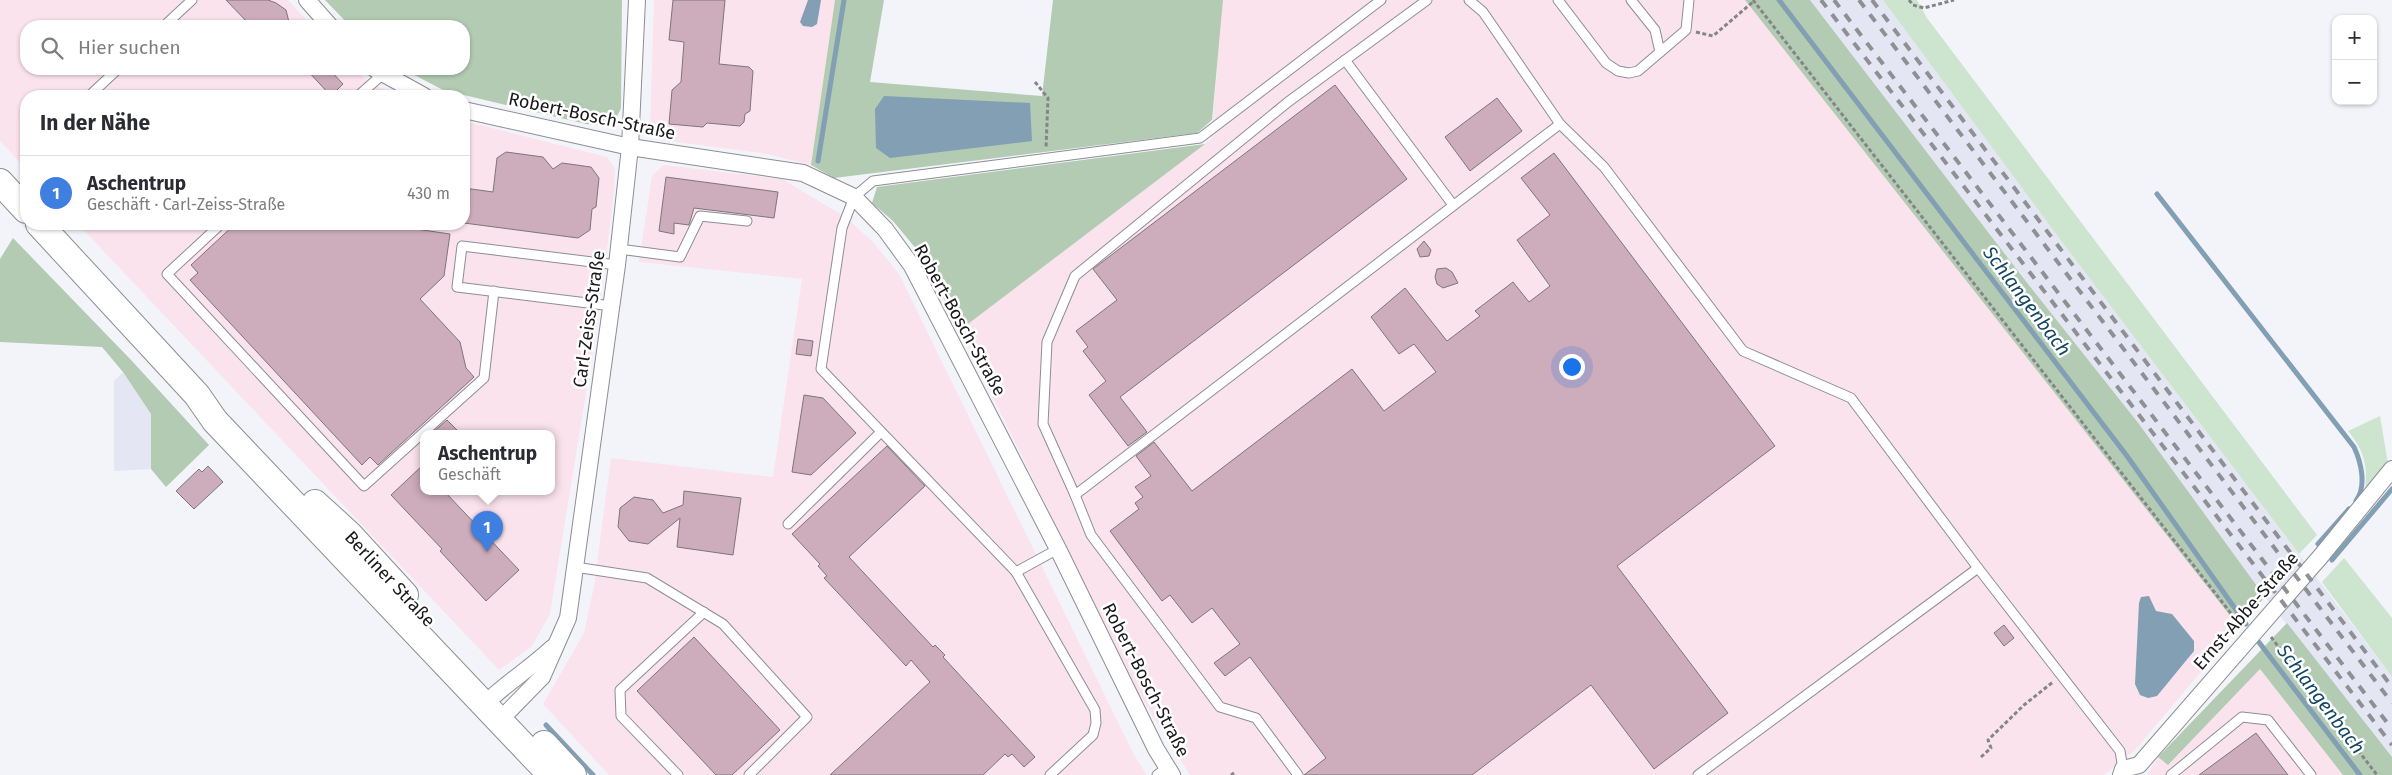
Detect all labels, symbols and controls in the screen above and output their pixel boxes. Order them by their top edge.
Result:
map controls [2332,15,2377,105]
button: + [2332,15,2377,60]
search box [20,20,470,75]
icon: search [38,34,66,62]
text: Hier suchen [78,36,181,59]
button: − [2332,60,2377,105]
street label: Robert-Bosch-Straße [507,88,677,144]
text: In der Nähe [40,110,150,136]
text: Aschentrup [87,172,186,195]
text: 1 [52,184,60,203]
text: 430 m [407,184,450,203]
text: Geschäft · Carl-Zeiss-Straße [87,195,285,214]
street label: Robert-Bosch-Straße [909,240,1011,400]
water label: Schlangenbach [1978,241,2076,360]
street label: Carl-Zeiss-Straße [568,249,610,389]
your location [1559,354,1585,380]
popup [420,430,555,495]
text: Aschentrup [438,442,537,465]
text: Geschäft [438,465,501,484]
pin: 1 [471,511,503,552]
street label: Berliner Straße [340,527,440,631]
street label: Ernst-Abbe-Straße [2189,547,2303,675]
street label: Robert-Bosch-Straße [1098,599,1194,761]
water label: Schlangenbach [2272,639,2370,758]

